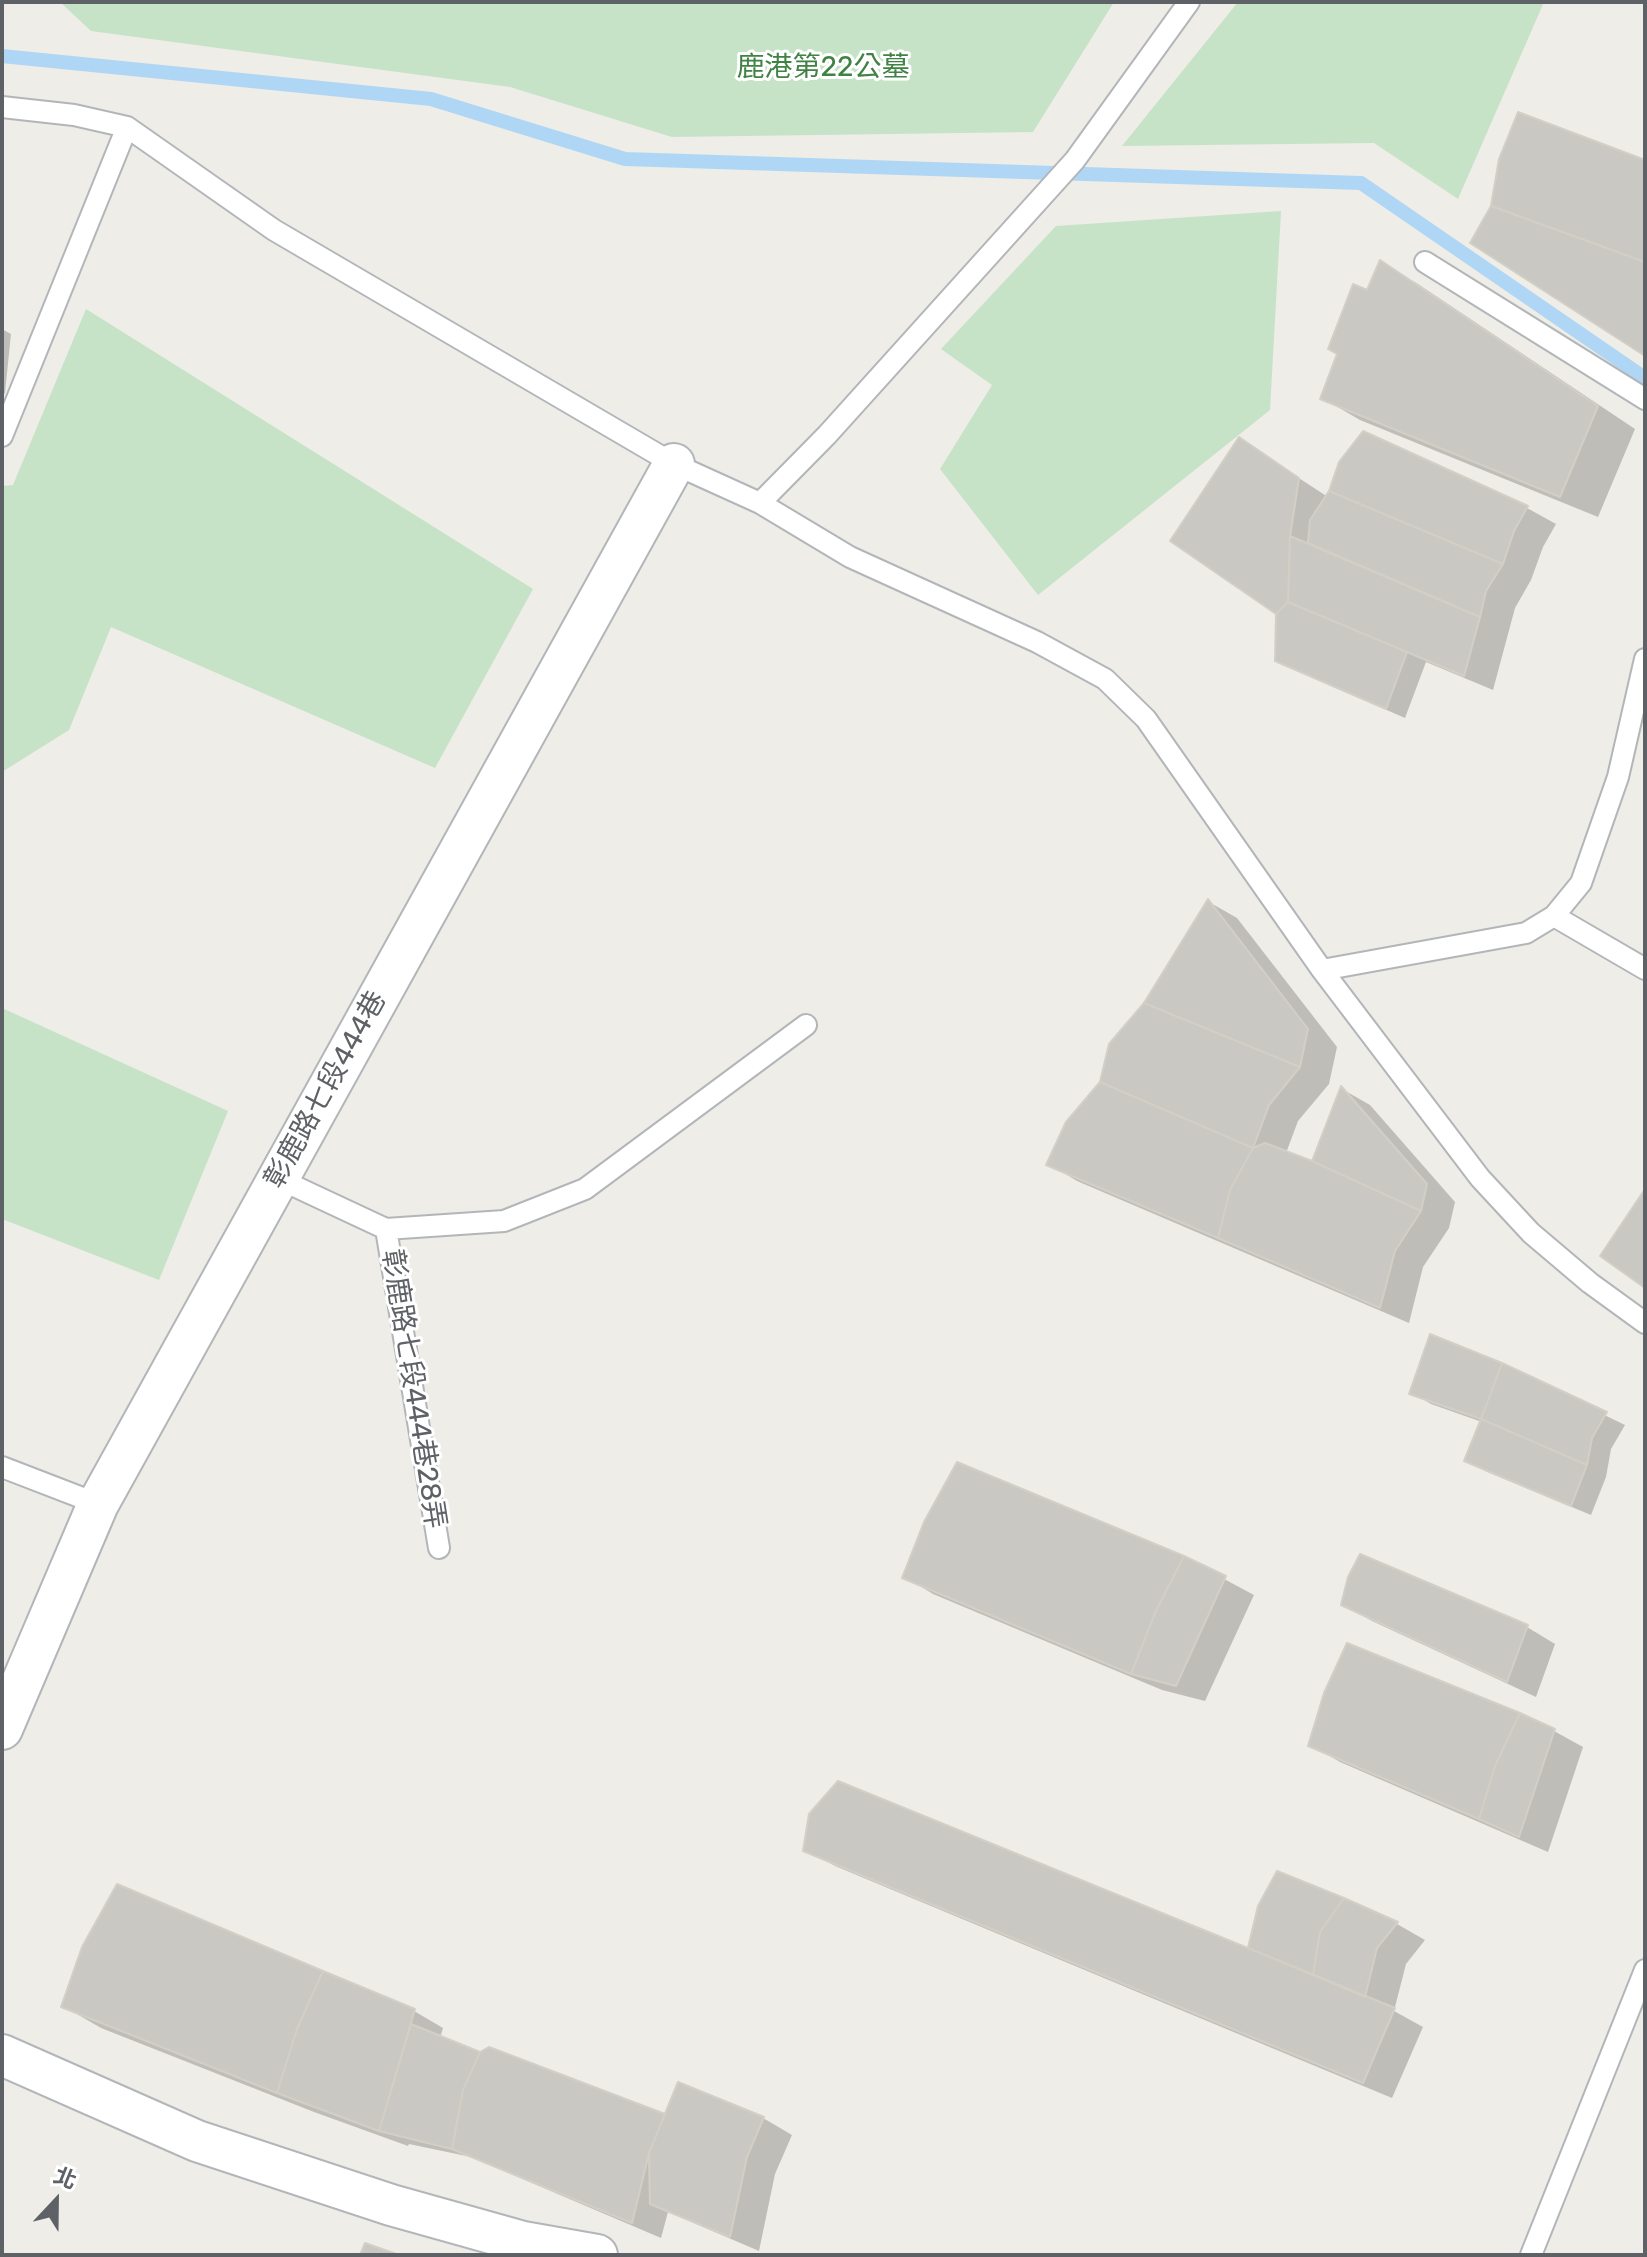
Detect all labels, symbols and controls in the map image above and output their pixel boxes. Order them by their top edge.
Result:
park label: 鹿港第22公墓 [737,51,909,85]
street label: 彰鹿路七段444巷 [258,986,394,1194]
street label: 彰鹿路七段444巷28弄 [374,1247,452,1531]
north arrow [16,2161,96,2241]
text: 北 [50,2162,80,2195]

